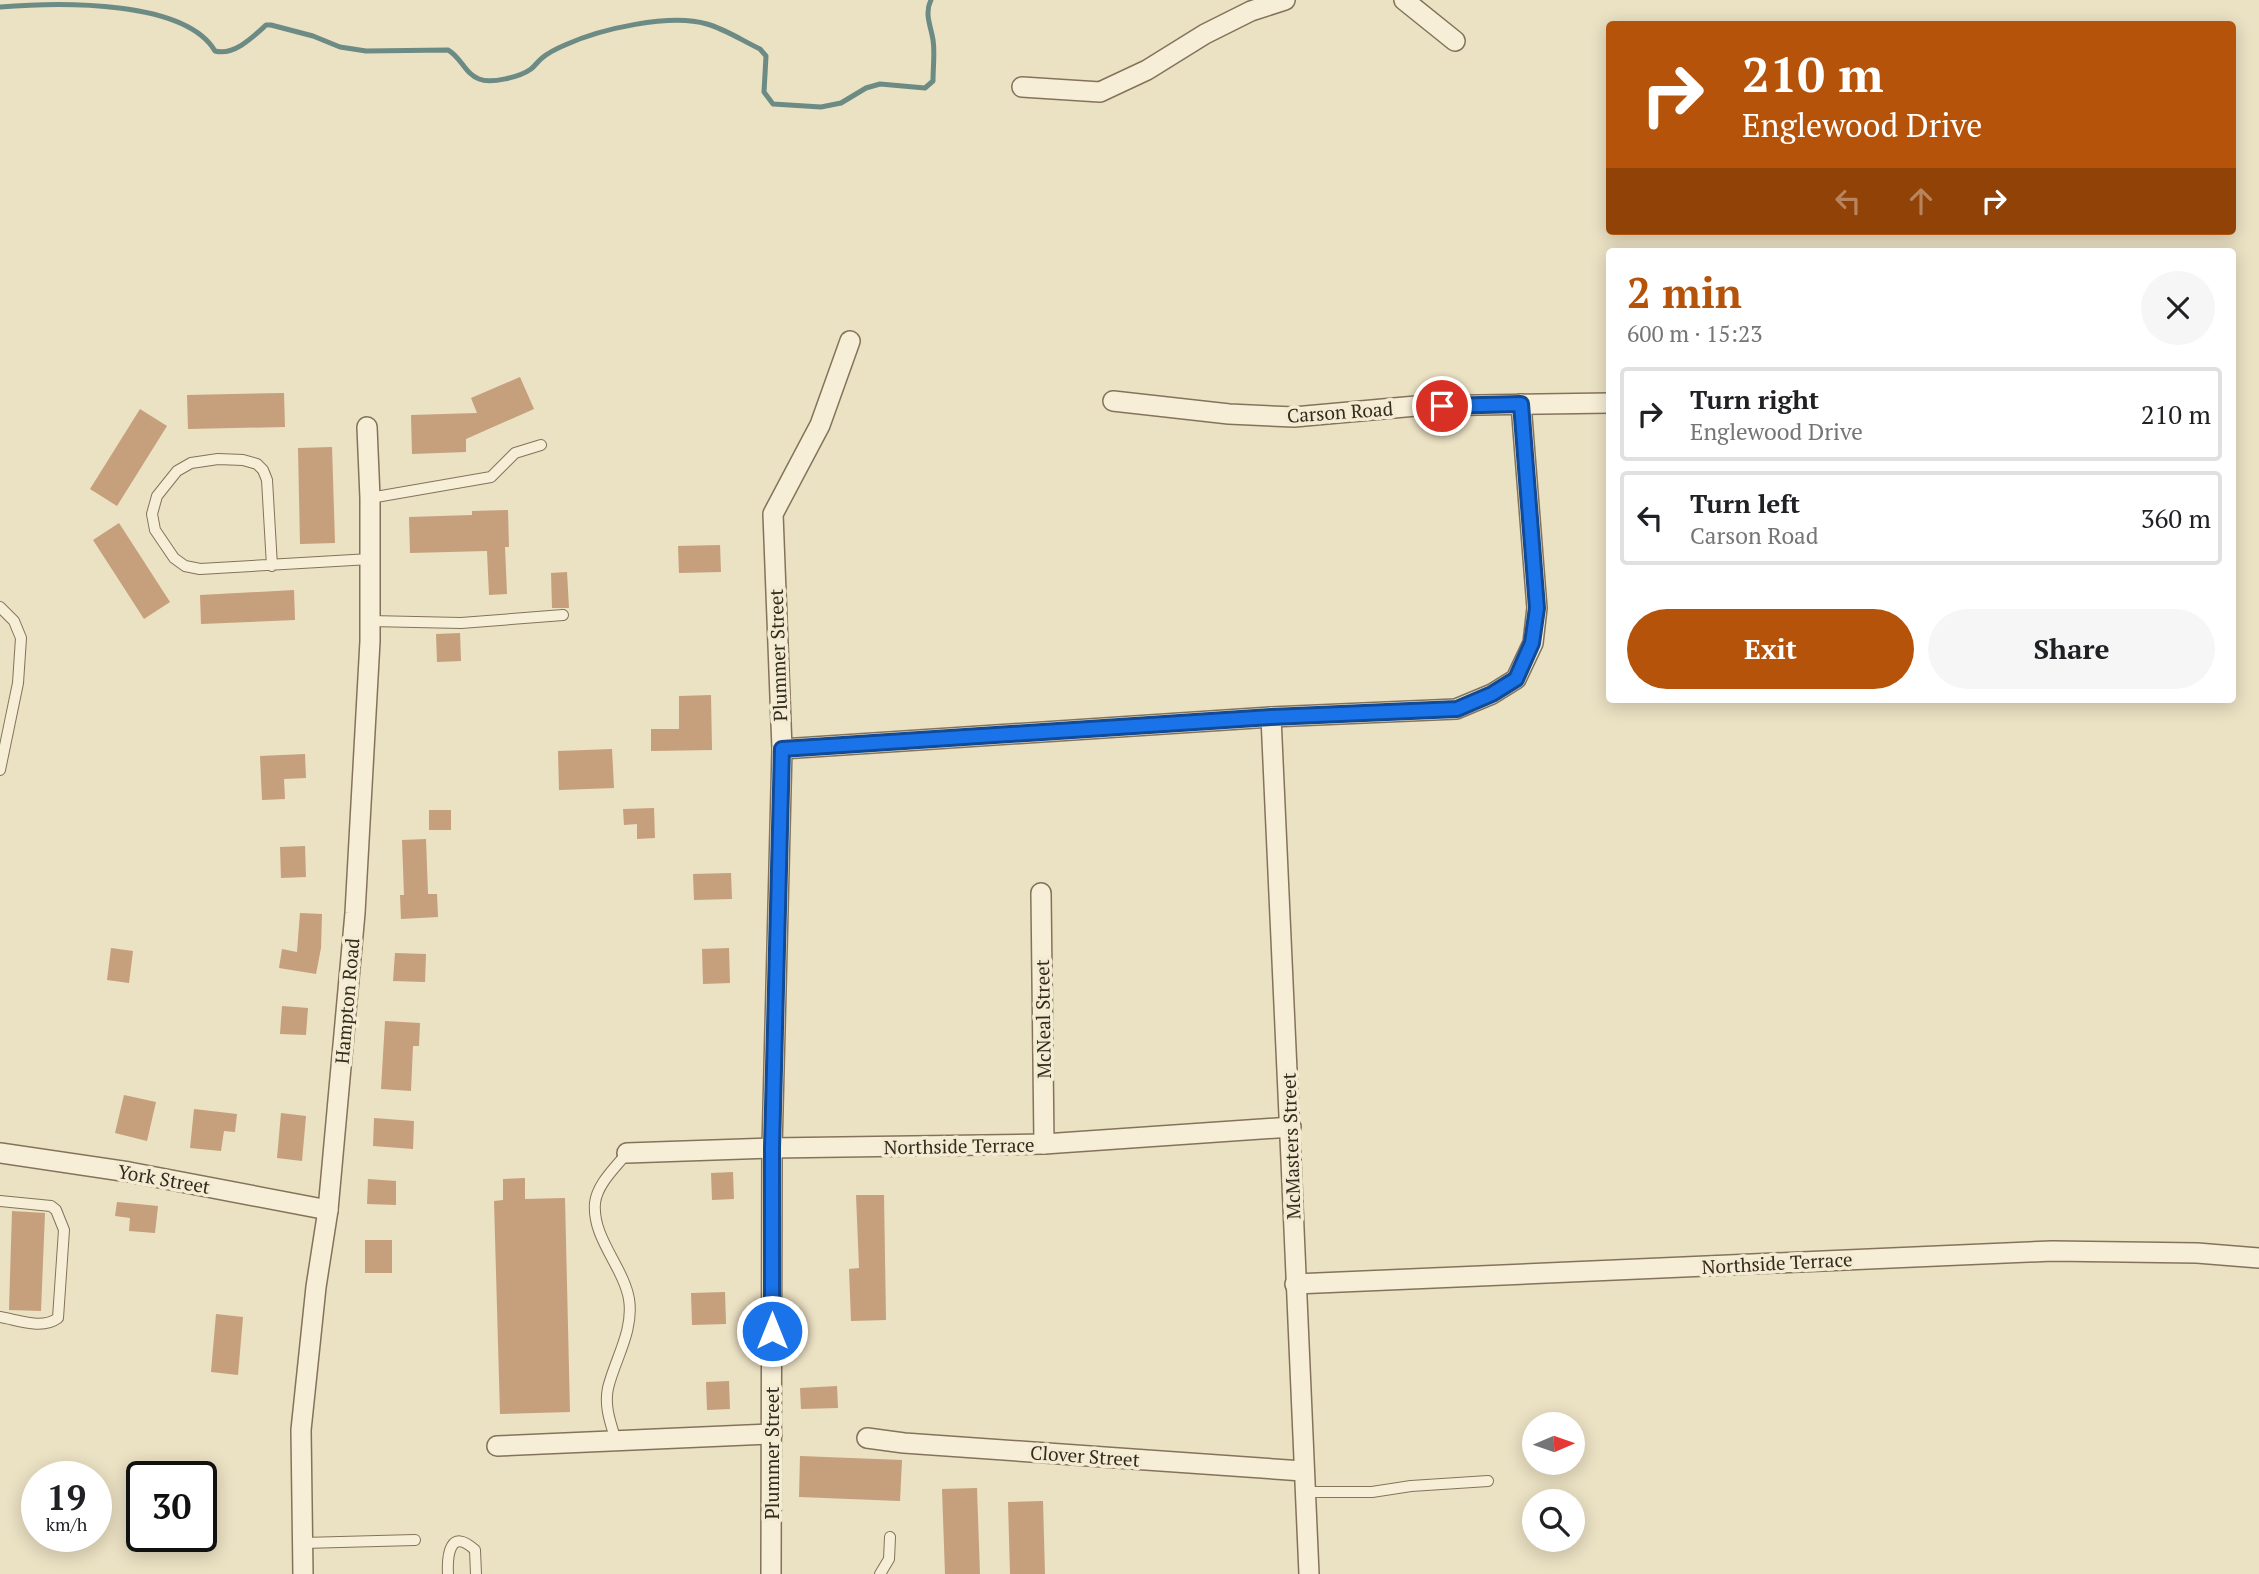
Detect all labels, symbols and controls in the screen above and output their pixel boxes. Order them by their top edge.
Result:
text: 210 m [1742,41,1884,106]
icon: right [1627,49,1718,140]
text: Englewood Drive [1742,104,1982,146]
icon: left [1829,182,1867,220]
icon: ahead [1902,182,1940,220]
icon: right [1975,182,2013,220]
text: 2 min [1627,264,1742,320]
button: close [2141,271,2215,345]
text: 600 m · 15:23 [1627,318,1762,349]
pin [1412,376,1472,436]
text: Turn right [1690,382,1819,416]
icon: arrive [1423,387,1461,425]
street label: Carson Road [1286,395,1394,428]
icon: right [1631,395,1669,433]
text: 210 m [2141,397,2211,431]
text: Englewood Drive [1690,416,1863,447]
text: Turn left [1690,486,1800,520]
icon: left [1631,499,1669,537]
text: 360 m [2141,501,2211,535]
text: Carson Road [1690,520,1819,551]
street label: Plummer Street [763,588,792,722]
button: Exit [1627,609,1914,689]
button: Share [1928,609,2215,689]
street label: Hampton Road [329,937,364,1065]
street label: McNeal Street [1029,959,1056,1079]
street label: McMasters Street [1275,1072,1306,1220]
street label: Northside Terrace [883,1132,1035,1159]
street label: York Street [116,1158,212,1199]
street label: Northside Terrace [1701,1246,1853,1279]
position arrow [735,1294,809,1368]
street label: Plummer Street [759,1387,784,1519]
north arrow [1522,1412,1586,1475]
map controls [1522,1412,1585,1552]
street label: Clover Street [1030,1439,1141,1472]
speed limit sign: 30 [126,1461,217,1552]
text: 19 [47,1474,86,1520]
button: search [1522,1489,1585,1552]
text: km/h [46,1512,87,1536]

